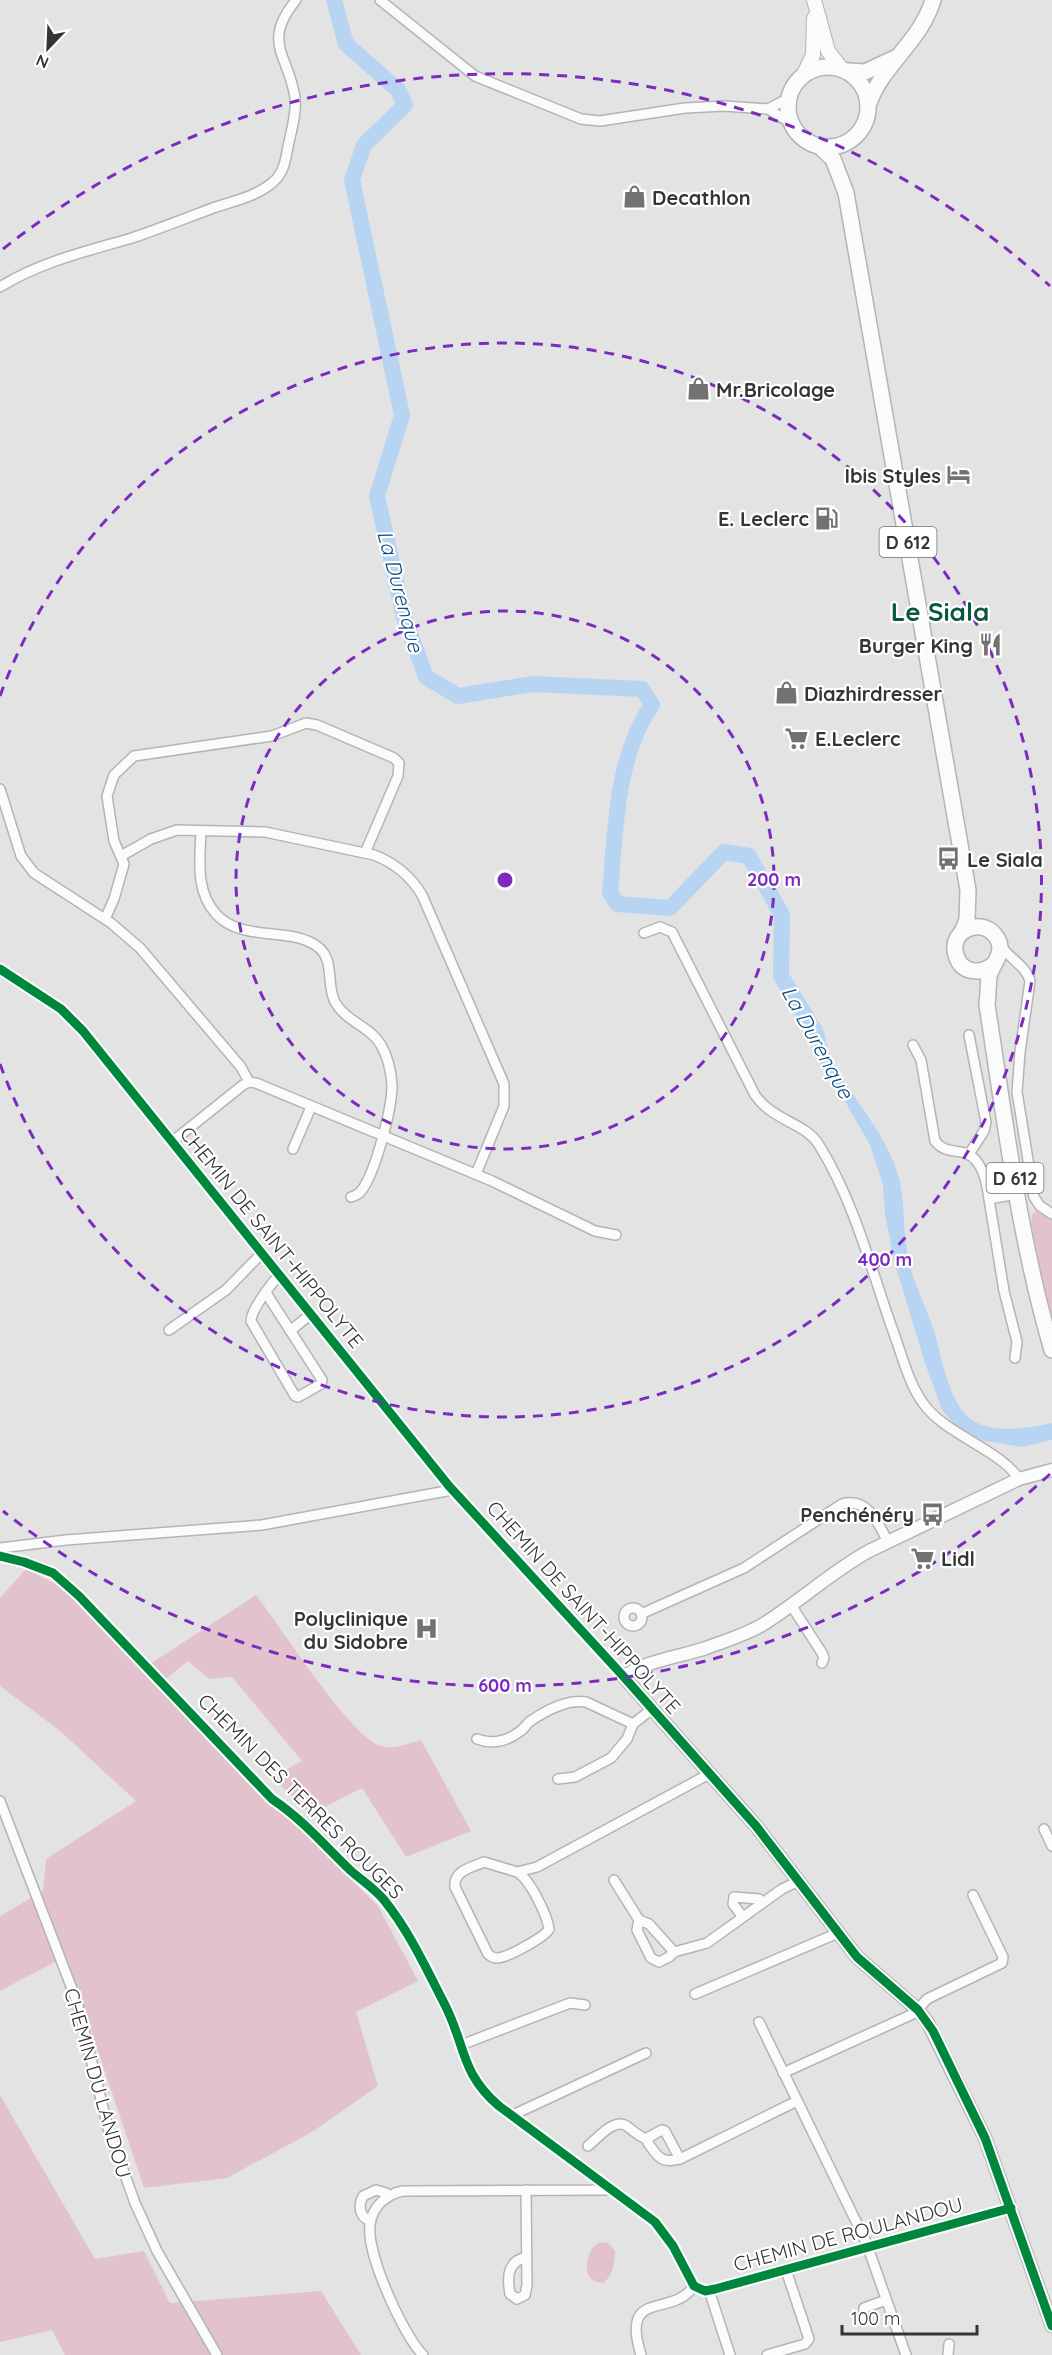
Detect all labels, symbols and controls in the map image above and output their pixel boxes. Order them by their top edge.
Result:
north arrow [18,18,78,78]
text: N [33,50,51,73]
shop icon: Decathlon [621,184,647,210]
place label: Decathlon [652,185,751,210]
shop icon: Mr.Bricolage [685,376,711,402]
place label: Mr.Bricolage [716,377,835,402]
hotel icon: Ibis Styles [946,462,972,488]
place label: Ibis Styles [844,463,941,488]
fuel station icon: E. Leclerc [814,505,840,531]
place label: E. Leclerc [718,506,809,531]
water label: La Durenque [372,527,430,656]
road number: D 612 [880,527,936,557]
district label: Le Siala [891,595,989,628]
restaurant icon: Burger King [978,632,1004,658]
place label: Burger King [859,633,973,658]
shop icon: Diazhirdresser [773,680,799,706]
place label: Diazhirdresser [804,681,943,706]
supermarket icon: E.Leclerc [784,725,810,751]
place label: E.Leclerc [815,726,901,751]
bus stop icon: Le Siala [936,846,962,872]
place label: Le Siala [967,847,1043,872]
text: 200 m [747,868,801,891]
centre of rings [495,870,515,890]
water label: La Durenque [776,981,860,1104]
street label: CHEMIN DE SAINT-HIPPOLYTE [175,1121,369,1353]
road number: D 612 [986,1163,1044,1193]
text: 400 m [858,1248,912,1271]
street label: CHEMIN DE SAINT-HIPPOLYTE [482,1495,686,1719]
bus stop icon: Penchénéry [919,1501,945,1527]
place label: Penchénéry [800,1502,914,1527]
supermarket icon: Lidl [910,1545,936,1571]
place label: Lidl [941,1546,975,1571]
place label: Polyclinique du Sidobre [294,1606,408,1654]
hospital icon: Polyclinique du Sidobre [413,1616,439,1642]
text: 600 m [478,1674,532,1697]
street label: CHEMIN DES TERRES ROUGES [193,1688,409,1904]
street label: CHEMIN DU LANDOU [59,1985,137,2181]
street label: CHEMIN DE ROULANDOU [731,2191,965,2277]
scale bar [842,2298,977,2336]
text: 100 m [851,2307,900,2330]

